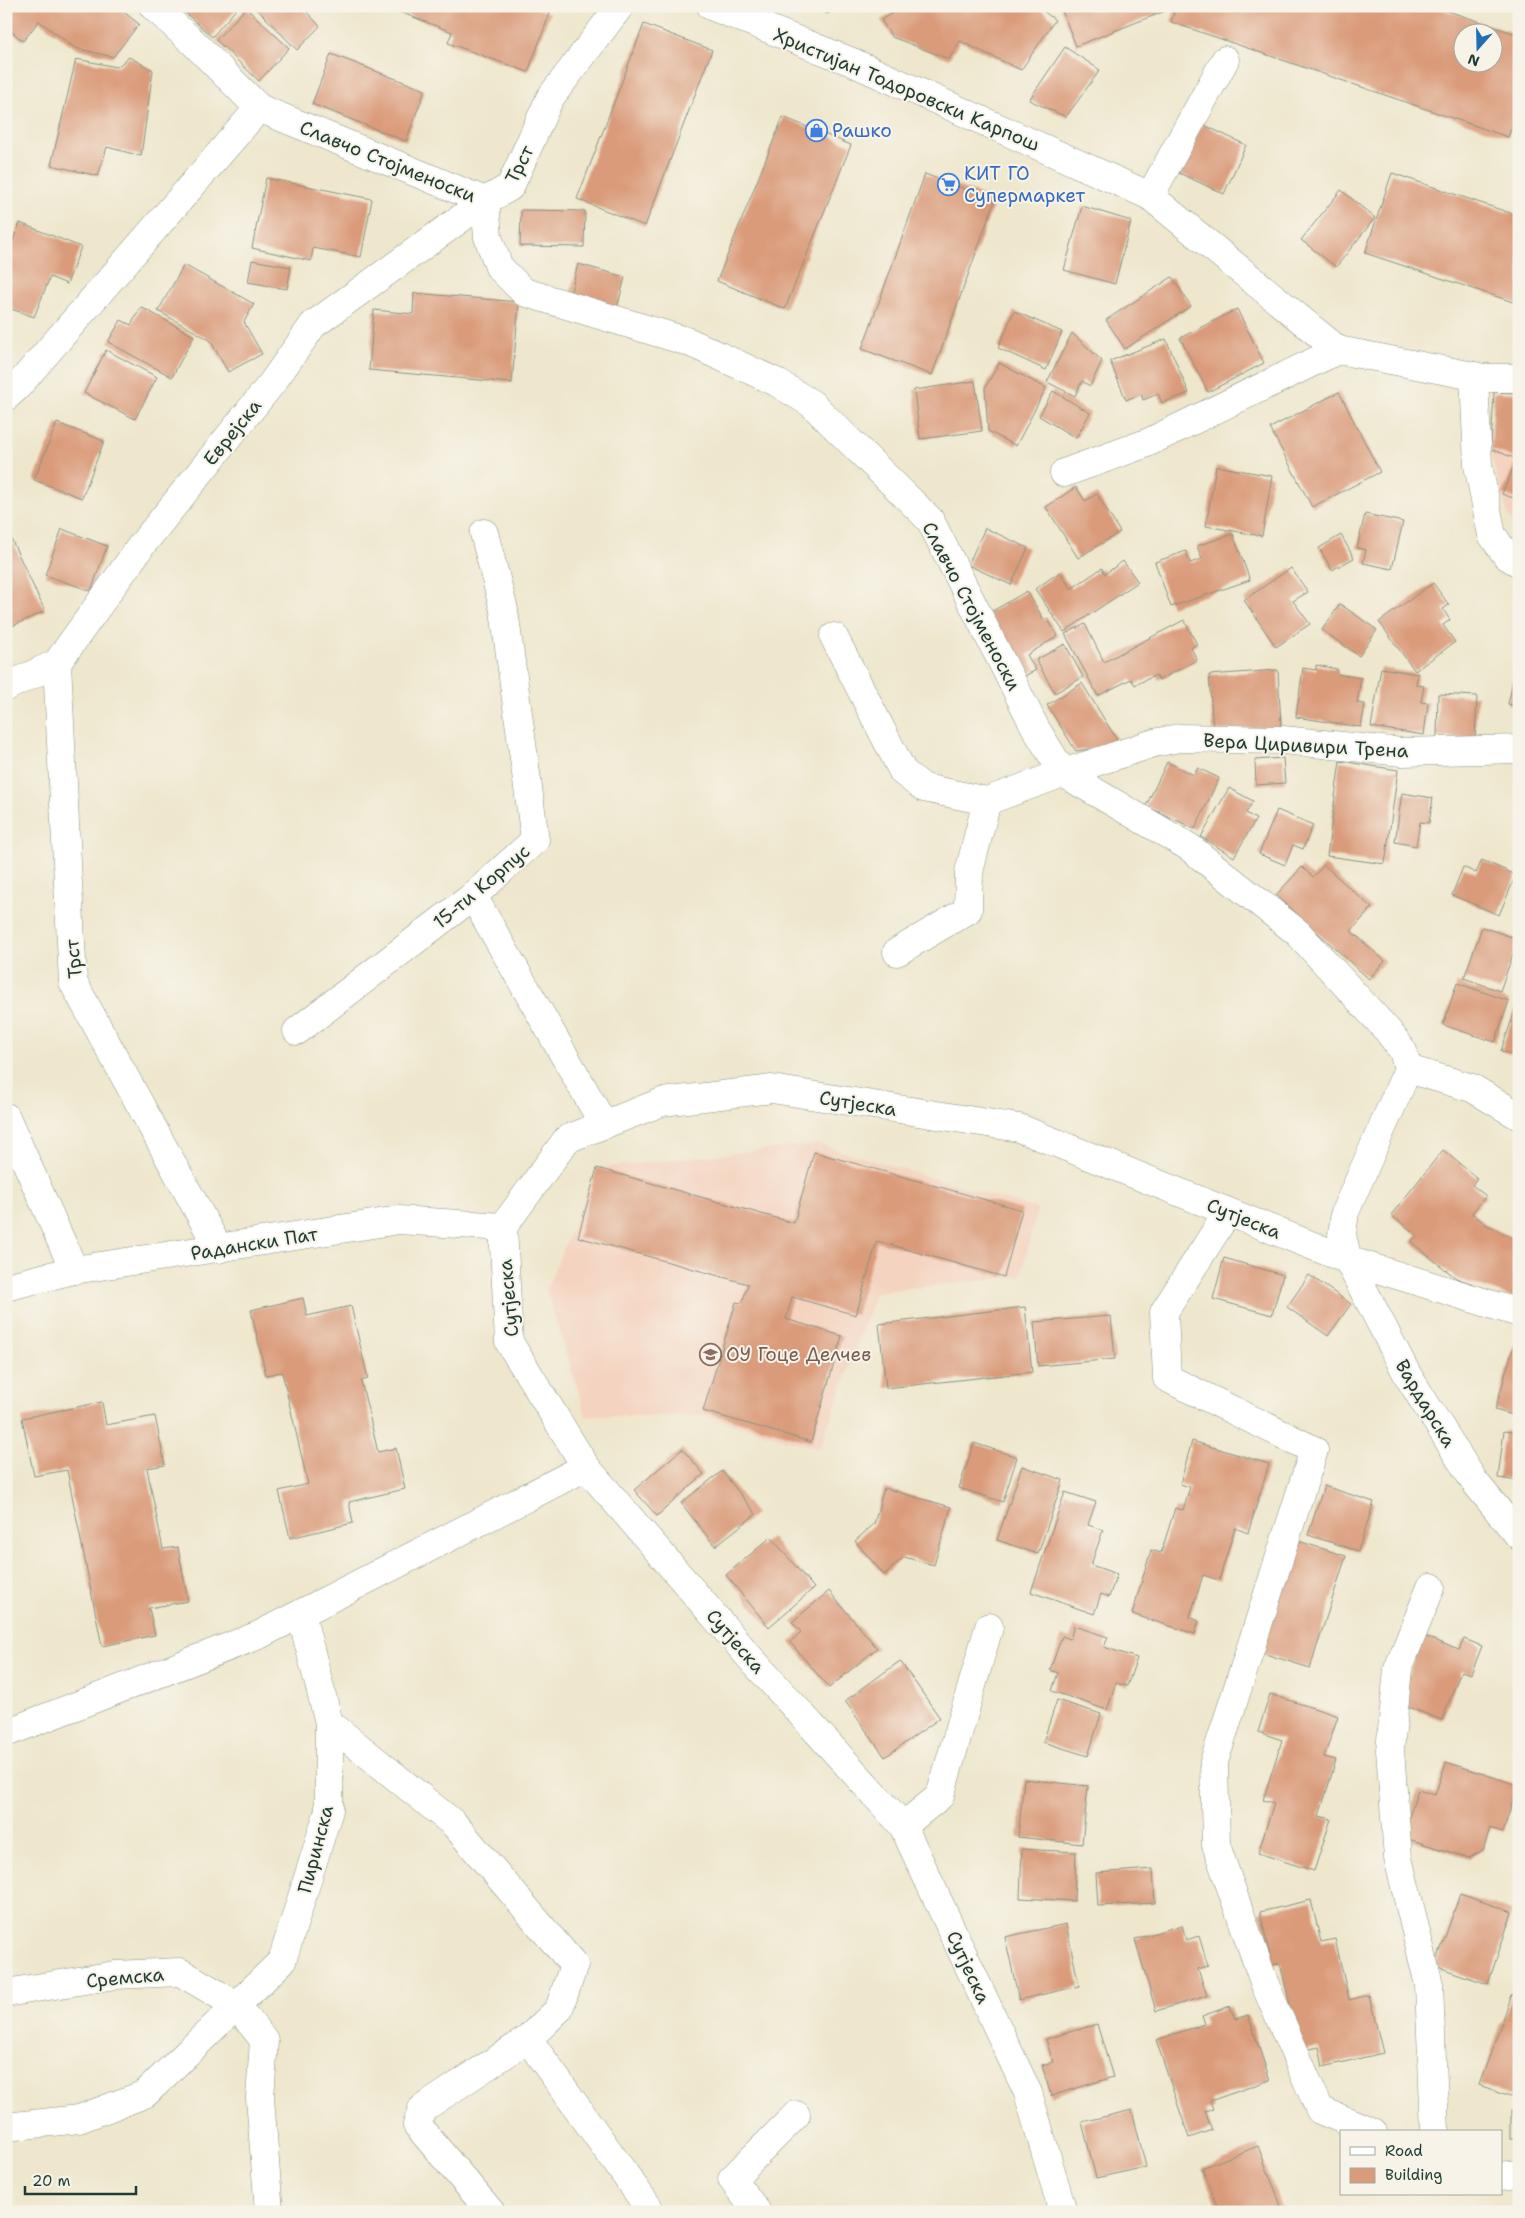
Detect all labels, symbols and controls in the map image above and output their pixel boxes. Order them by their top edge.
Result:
street label: Христијан Тодоровски Карпош [770,22,1044,157]
north arrow [1452,22,1502,72]
text: N [1465,50,1482,71]
street label: Славчо Стојменоски [296,115,480,208]
shop icon: Рашко [804,118,828,142]
place label: Рашко [832,118,892,143]
street label: Трст [499,141,540,187]
place label: КИТ ГО Супермаркет [964,161,1085,208]
supermarket icon: КИТ ГО Супермаркет [936,172,960,196]
street label: Еврејска [198,394,267,471]
street label: Славчо Стојменоски [916,517,1027,695]
street label: Вера Циривири Трена [1203,728,1409,763]
street label: 15-ти Корпус [428,839,535,934]
street label: Трст [59,938,88,980]
street label: Сутјеска [818,1085,898,1122]
street label: Сутјеска [1203,1192,1285,1245]
street label: Радански Пат [189,1221,320,1266]
street label: Сутјеска [493,1258,524,1338]
school or university icon: ОУ Гоце Делчев [698,1342,722,1366]
place label: ОУ Гоце Делчев [726,1342,871,1367]
street label: Вардарска [1389,1355,1462,1452]
street label: Сутјеска [701,1604,771,1679]
street label: Пиринска [292,1802,339,1896]
street label: Сутјеска [941,1927,996,2008]
street label: Сремска [85,1962,165,1993]
legend [1340,2130,1502,2196]
text: Road [1385,2141,1423,2161]
scale bar [25,2163,136,2195]
text: Building [1385,2165,1442,2185]
text: 20 m [32,2171,71,2191]

